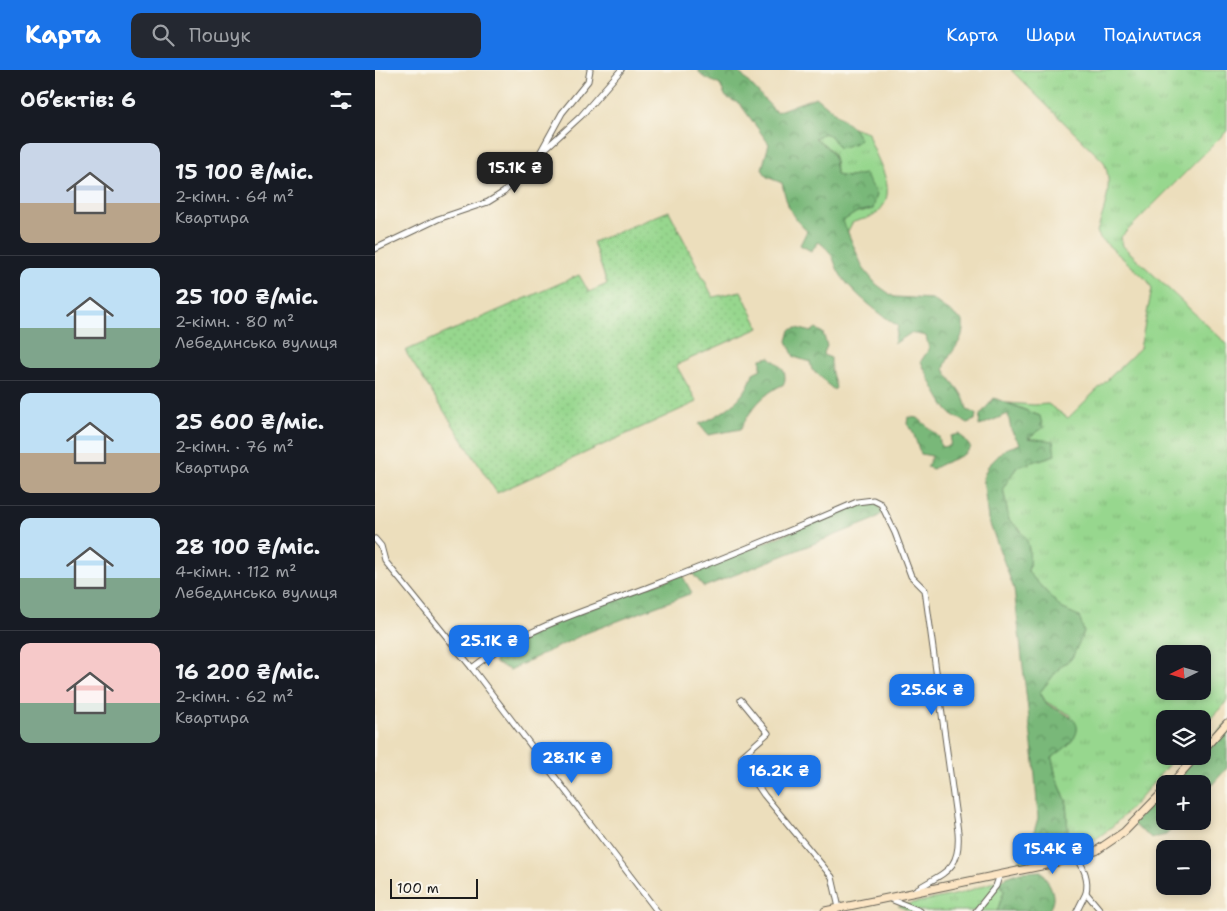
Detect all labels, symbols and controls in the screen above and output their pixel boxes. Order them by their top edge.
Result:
search box [131,13,481,58]
text: Карта [25,19,101,51]
icon: search [149,21,177,49]
text: Пошук [189,23,251,48]
text: Карта [946,23,998,47]
text: Шари [1026,23,1076,47]
text: Поділитися [1104,23,1202,47]
text: Об’єктів: 6 [20,86,136,114]
icon: filters [327,86,355,114]
pin: 15.1K ₴ [469,152,561,194]
text: 15.1K ₴ [488,157,542,178]
text: 15 100 ₴/міс. [175,158,314,186]
icon: home [60,163,120,223]
text: 2-кімн. · 64 m² [175,186,294,207]
text: Квартира [175,207,249,228]
text: 25 100 ₴/міс. [175,283,319,311]
icon: home [60,288,120,348]
text: 2-кімн. · 80 m² [175,311,294,332]
text: Лебединська вулиця [175,332,338,353]
text: 25 600 ₴/міс. [175,408,324,436]
icon: home [60,413,120,473]
text: 2-кімн. · 76 m² [175,436,294,457]
text: Квартира [175,457,249,478]
text: 28 100 ₴/міс. [175,533,320,561]
icon: home [60,538,120,598]
text: 4-кімн. · 112 m² [175,561,297,582]
text: Лебединська вулиця [175,582,338,603]
pin: 25.1K ₴ [443,624,535,667]
text: 25.1K ₴ [460,630,518,651]
north arrow [1156,645,1211,700]
map controls [1156,645,1211,895]
text: 16 200 ₴/міс. [175,658,320,686]
icon: home [60,663,120,723]
pin: 25.6K ₴ [886,674,978,716]
text: 25.6K ₴ [900,679,964,700]
text: 2-кімн. · 62 m² [175,686,294,707]
text: Квартира [175,707,249,728]
button: layers [1156,710,1211,765]
pin: 28.1K ₴ [526,742,618,784]
text: 28.1K ₴ [542,747,602,768]
pin: 16.2K ₴ [733,754,825,797]
text: 16.2K ₴ [749,760,809,781]
button: + [1156,775,1211,830]
pin: 15.4K ₴ [1007,832,1099,875]
text: 15.4K ₴ [1024,838,1082,859]
button: − [1156,840,1211,895]
scale bar [390,876,477,899]
text: 100 m [397,879,439,897]

